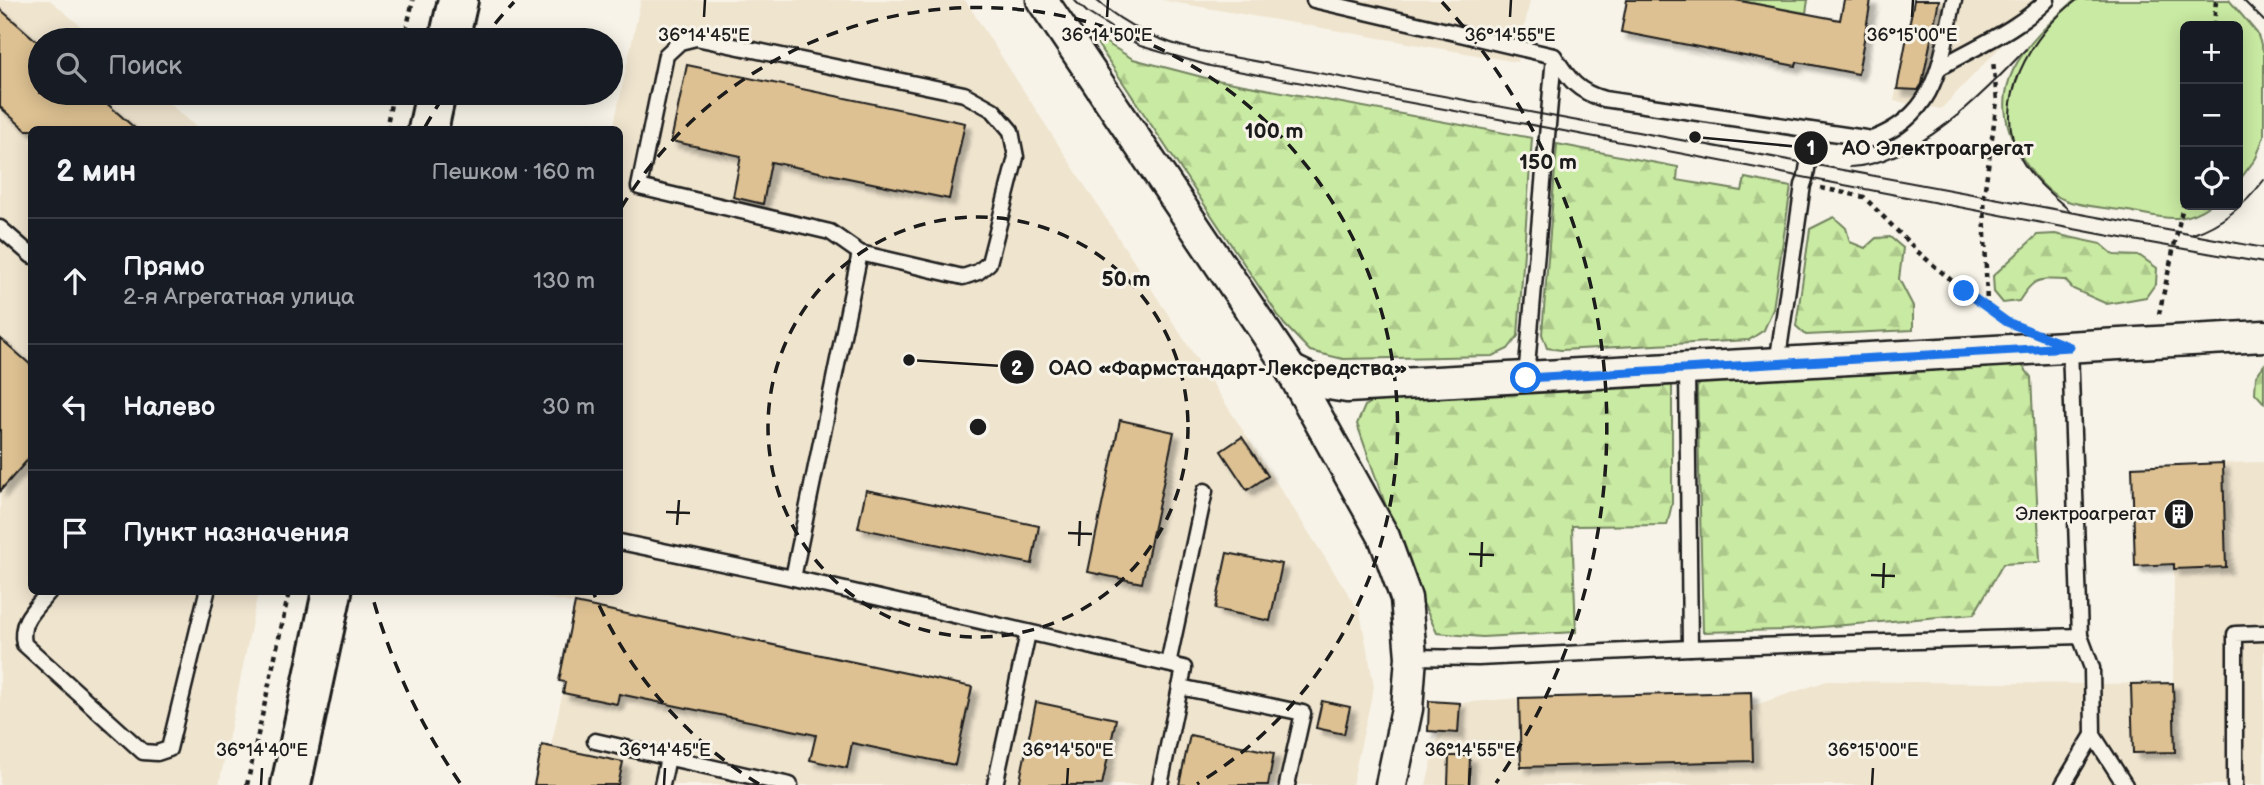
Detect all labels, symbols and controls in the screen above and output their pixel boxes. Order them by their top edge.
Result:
map controls [2180,21,2243,210]
button: + [2180,21,2243,84]
text: 36°14'45"E [658,25,750,46]
text: 36°14'50"E [1061,25,1153,46]
text: 36°14'55"E [1464,25,1556,46]
text: 36°15'00"E [1866,25,1958,46]
search box [28,28,623,105]
icon: search [52,48,90,86]
text: Поиск [108,51,182,82]
button: − [2180,84,2243,147]
text: 100 m [1245,119,1303,144]
callout: АО Электроагрегат [1793,127,2048,169]
text: 1 [1807,136,1815,161]
text: АО Электроагрегат [1841,136,2034,161]
button: locate [2180,147,2243,210]
text: 150 m [1519,150,1577,175]
text: 2 мин [56,154,136,190]
text: Пешком · 160 m [432,158,595,186]
text: Прямо [123,252,205,283]
icon: ahead [56,262,94,300]
text: 130 m [533,267,595,295]
text: 50 m [1102,267,1150,292]
route end [1948,275,1979,306]
text: 2-я Агрегатная улица [123,283,355,311]
callout: ОАО «Фармстандарт-Лексредства» [1000,346,1421,388]
text: 2 [1011,356,1024,381]
text: ОАО «Фармстандарт-Лексредства» [1049,356,1407,381]
route start [1510,362,1541,393]
icon: left [56,388,94,426]
text: Налево [123,392,215,423]
text: 30 m [542,393,595,421]
centre of rings [966,415,990,439]
building icon: Электроагрегат [2162,497,2196,531]
place label: Электроагрегат [2015,503,2156,526]
icon: arrive [56,514,94,552]
text: Пункт назначения [123,518,349,549]
text: 36°14'40"E [216,740,308,761]
text: 36°14'45"E [619,740,711,761]
text: 36°14'50"E [1022,740,1114,761]
text: 36°14'55"E [1424,740,1516,761]
text: 36°15'00"E [1827,740,1919,761]

